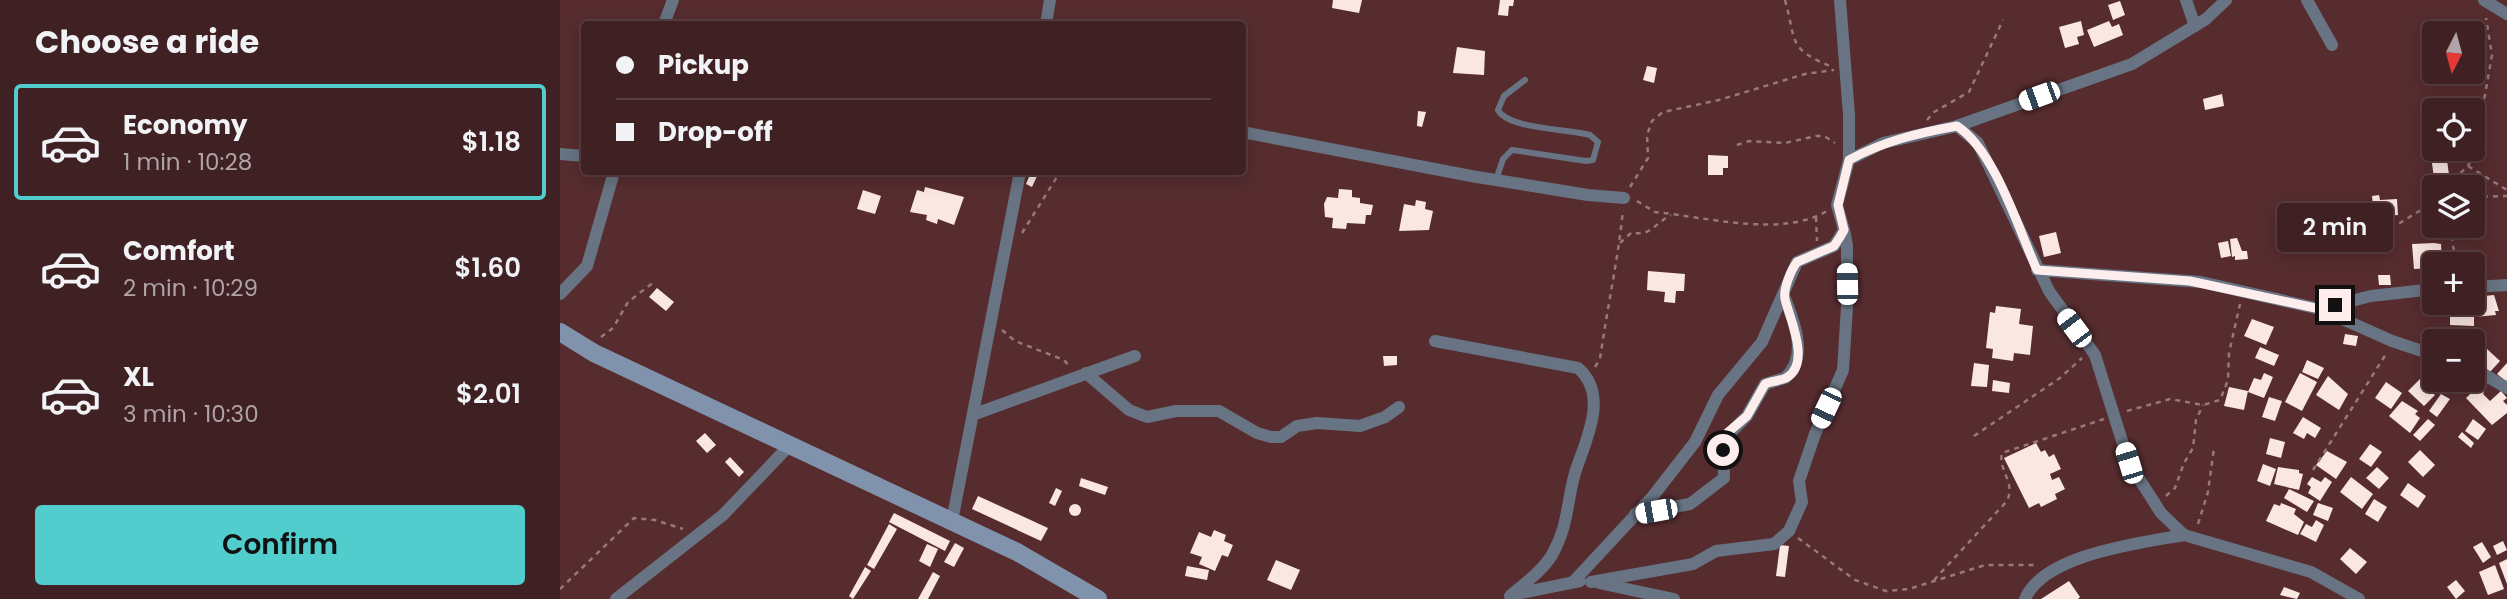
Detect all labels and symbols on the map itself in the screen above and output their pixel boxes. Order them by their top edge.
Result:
north arrow [2422,21,2485,84]
car [2016,79,2063,113]
callout: 2 min [2277,204,2393,252]
car [1837,263,1858,305]
route end [2319,289,2351,321]
car [2053,305,2096,351]
car [1808,385,1845,431]
route start [1707,434,1739,466]
car [2113,440,2146,486]
car [1634,497,1679,525]

